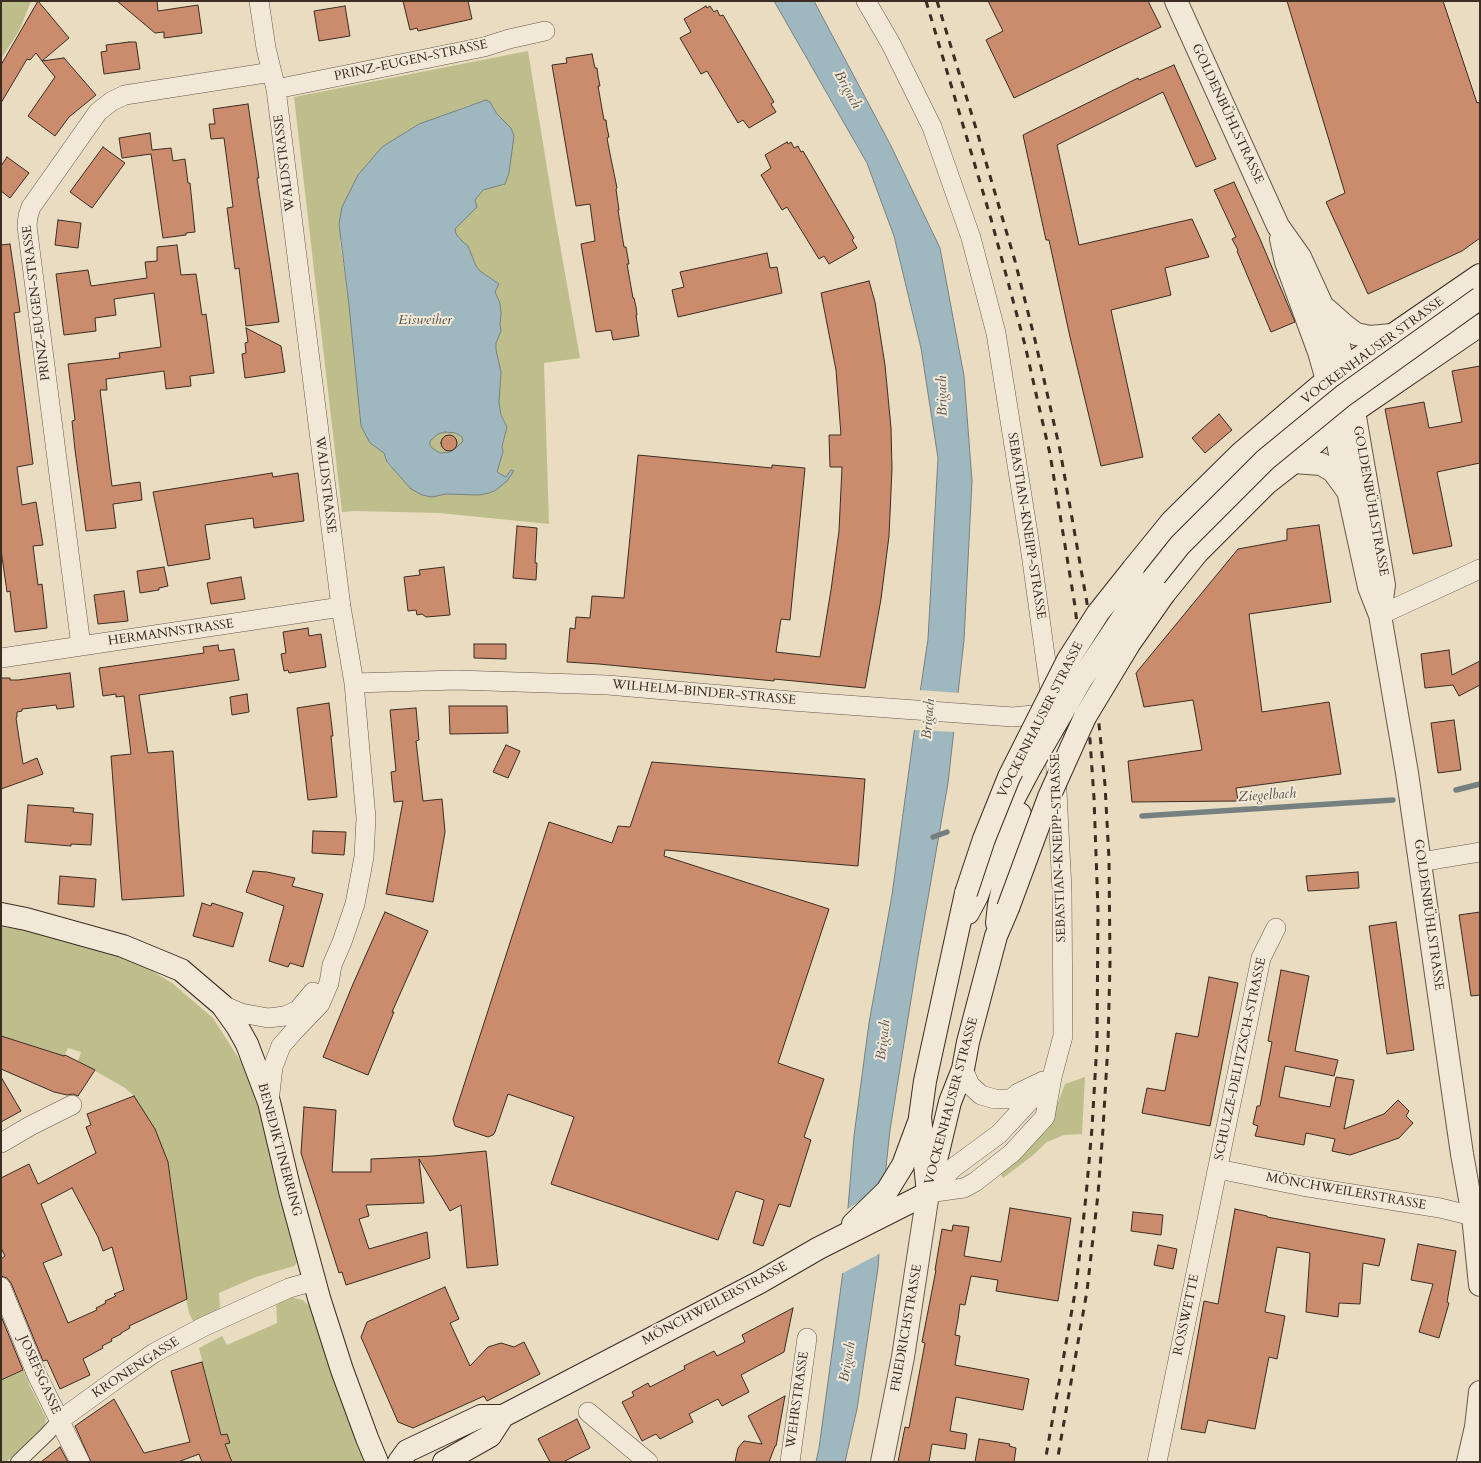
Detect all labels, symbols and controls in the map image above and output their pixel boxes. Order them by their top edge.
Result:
street label: PRINZ-EUGEN-STRASSE [333,37,489,85]
street label: GOLDENBÜHLSTRASSE [1188,42,1266,186]
water label: Brigach [830,68,864,112]
street label: WALDSTRASSE [271,114,299,212]
street label: PRINZ-EUGEN-STRASSE [20,224,54,382]
street label: VOCKENHAUSER STRASSE [1299,294,1447,408]
water label: Eisweiher [398,313,452,329]
water label: Brigach [934,376,952,416]
street label: GOLDENBÜHLSTRASSE [1349,425,1391,577]
street label: SEBASTIAN-KNEIPP-STRASSE [1004,431,1048,621]
street label: WALDSTRASSE [311,436,339,534]
street label: HERMANNSTRASSE [107,616,235,650]
street label: VOCKENHAUSER STRASSE [995,640,1087,800]
street label: WILHELM-BINDER-STRASSE [611,677,797,709]
water label: Brigach [919,698,939,740]
street label: SEBASTIAN-KNEIPP-STRASSE [1048,753,1070,943]
water label: Ziegelbach [1237,786,1297,806]
street label: GOLDENBÜHLSTRASSE [1410,838,1446,992]
street label: SCHULZE-DELITZSCH-STRASSE [1212,956,1270,1162]
street label: VOCKENHAUSER STRASSE [922,1016,982,1186]
water label: Brigach [873,1019,895,1061]
street label: BENEDIKTINERRING [254,1082,304,1218]
street label: MÖNCHWEILERSTRASSE [1265,1170,1427,1214]
street label: MÖNCHWEILERSTRASSE [640,1259,790,1349]
street label: FRIEDRICHSTRASSE [888,1263,926,1393]
street label: ROSSWETTE [1171,1273,1203,1357]
street label: JOSEFSGASSE [15,1333,63,1417]
street label: KRONENGASSE [90,1334,182,1402]
water label: Brigach [836,1341,860,1383]
street label: WEHRSTRASSE [783,1351,813,1449]

